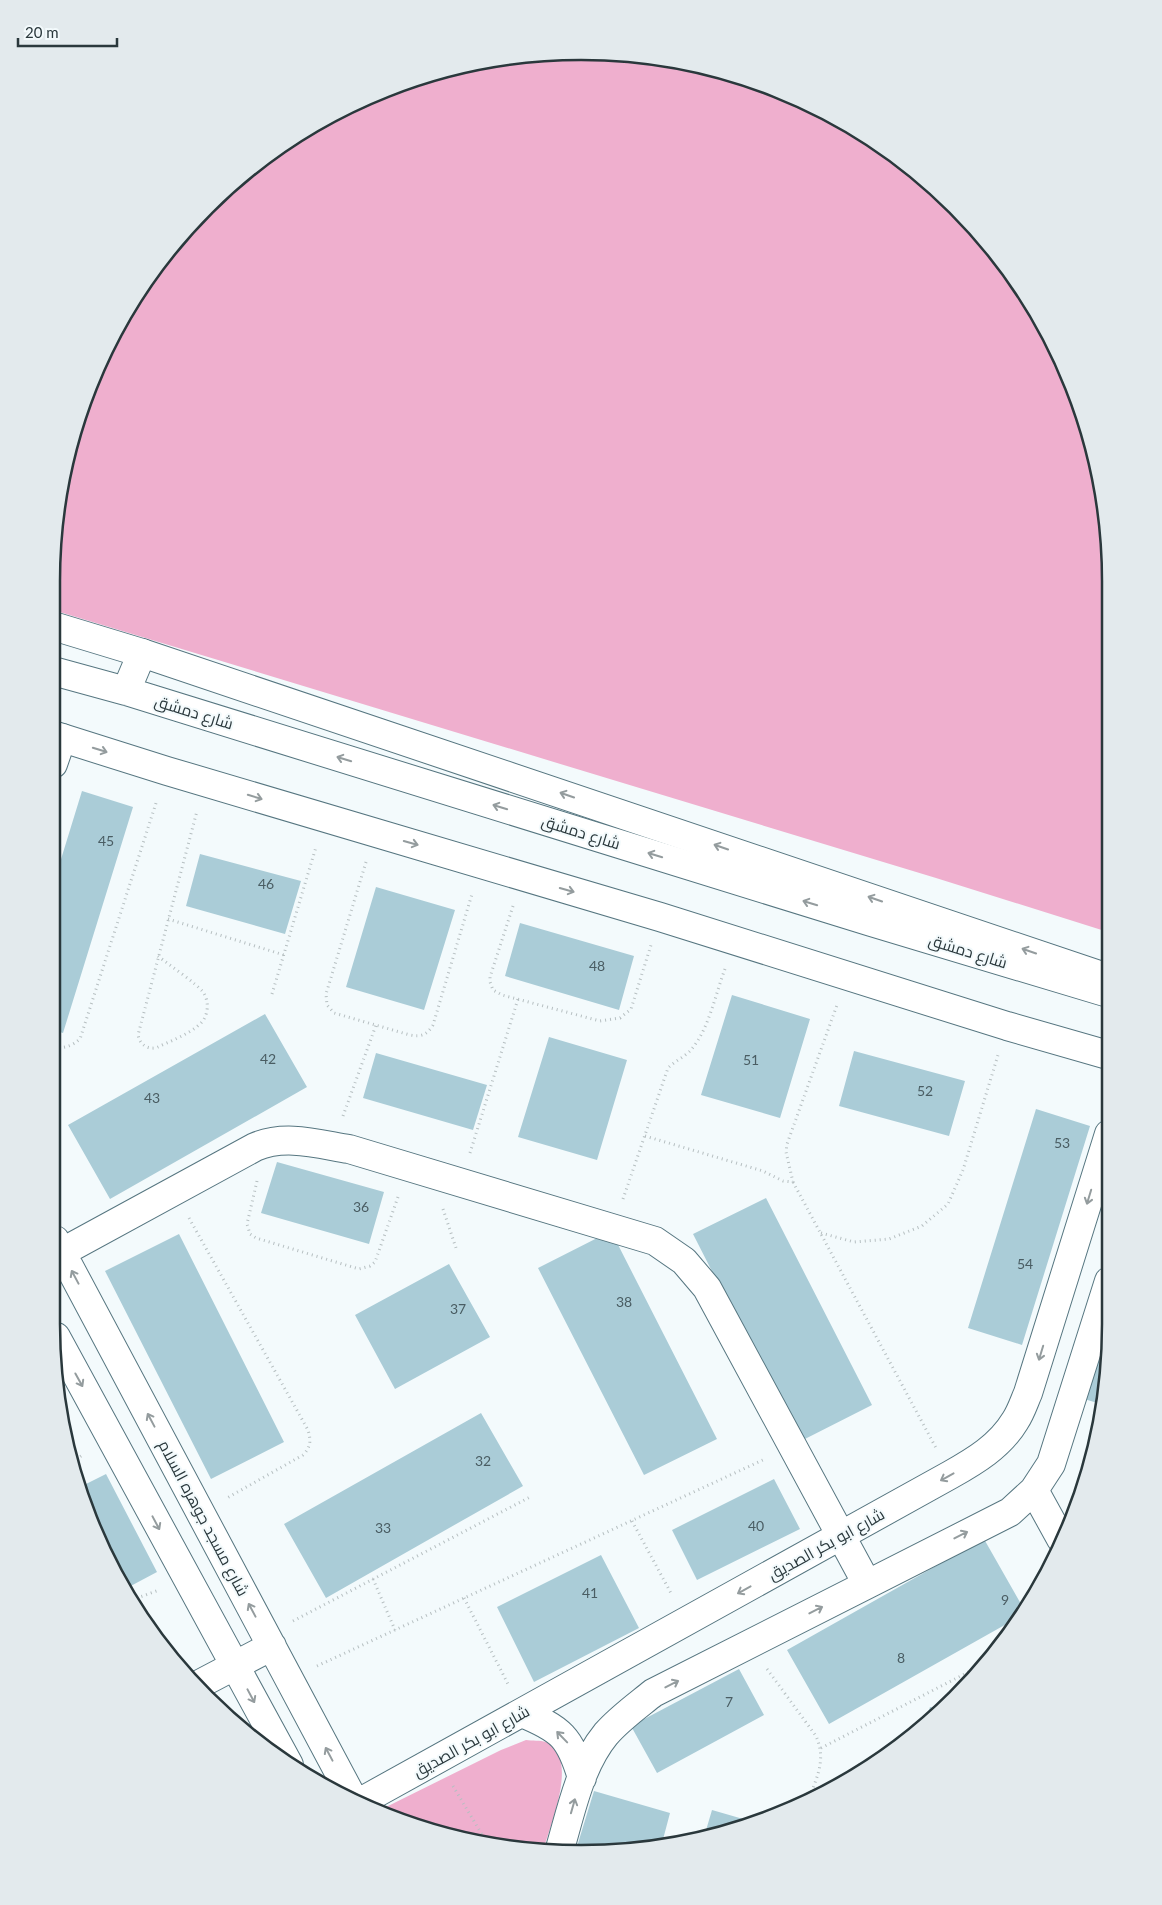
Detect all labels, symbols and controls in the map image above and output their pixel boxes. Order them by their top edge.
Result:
scale bar [18,15,116,47]
text: 20 m [25,23,59,41]
street label: شارع دمشق [152,691,236,735]
one-way arrow [91,745,107,755]
one-way arrow [337,754,353,763]
one-way arrow [559,790,575,800]
one-way arrow [247,792,263,802]
one-way arrow [492,802,508,811]
street label: شارع دمشق [539,811,623,855]
house number: 45 [98,832,114,849]
one-way arrow [403,839,419,848]
one-way arrow [713,842,729,851]
one-way arrow [647,850,663,860]
house number: 46 [258,875,274,892]
one-way arrow [558,885,574,895]
one-way arrow [868,894,883,903]
one-way arrow [803,898,819,908]
street label: شارع دمشق [926,930,1010,974]
one-way arrow [1021,945,1037,955]
house number: 48 [589,957,605,974]
house number: 42 [260,1050,276,1067]
house number: 51 [743,1051,759,1068]
house number: 52 [917,1082,933,1099]
house number: 43 [144,1089,160,1106]
house number: 53 [1054,1134,1070,1151]
one-way arrow [1084,1189,1093,1205]
house number: 36 [353,1198,369,1215]
house number: 54 [1017,1255,1033,1272]
one-way arrow [70,1270,79,1285]
house number: 38 [616,1293,632,1310]
house number: 37 [450,1300,466,1317]
one-way arrow [1035,1344,1045,1360]
one-way arrow [75,1372,84,1387]
one-way arrow [146,1414,156,1428]
street label: شارع مسجد جوهره السلام [153,1437,254,1600]
house number: 32 [475,1452,491,1469]
one-way arrow [940,1473,955,1482]
street label: شارع ابو بكر الصديق [764,1504,889,1586]
one-way arrow [152,1515,162,1529]
house number: 40 [748,1517,764,1534]
house number: 33 [375,1519,391,1536]
one-way arrow [953,1530,968,1539]
house number: 41 [582,1584,598,1601]
one-way arrow [736,1585,751,1595]
house number: 9 [1001,1591,1009,1608]
one-way arrow [247,1603,257,1618]
one-way arrow [809,1605,824,1615]
house number: 8 [897,1649,905,1666]
one-way arrow [664,1679,679,1689]
one-way arrow [247,1688,256,1703]
house number: 7 [725,1693,733,1710]
street label: شارع ابو بكر الصديق [409,1701,534,1783]
one-way arrow [556,1730,568,1743]
one-way arrow [324,1746,334,1761]
one-way arrow [568,1798,578,1814]

